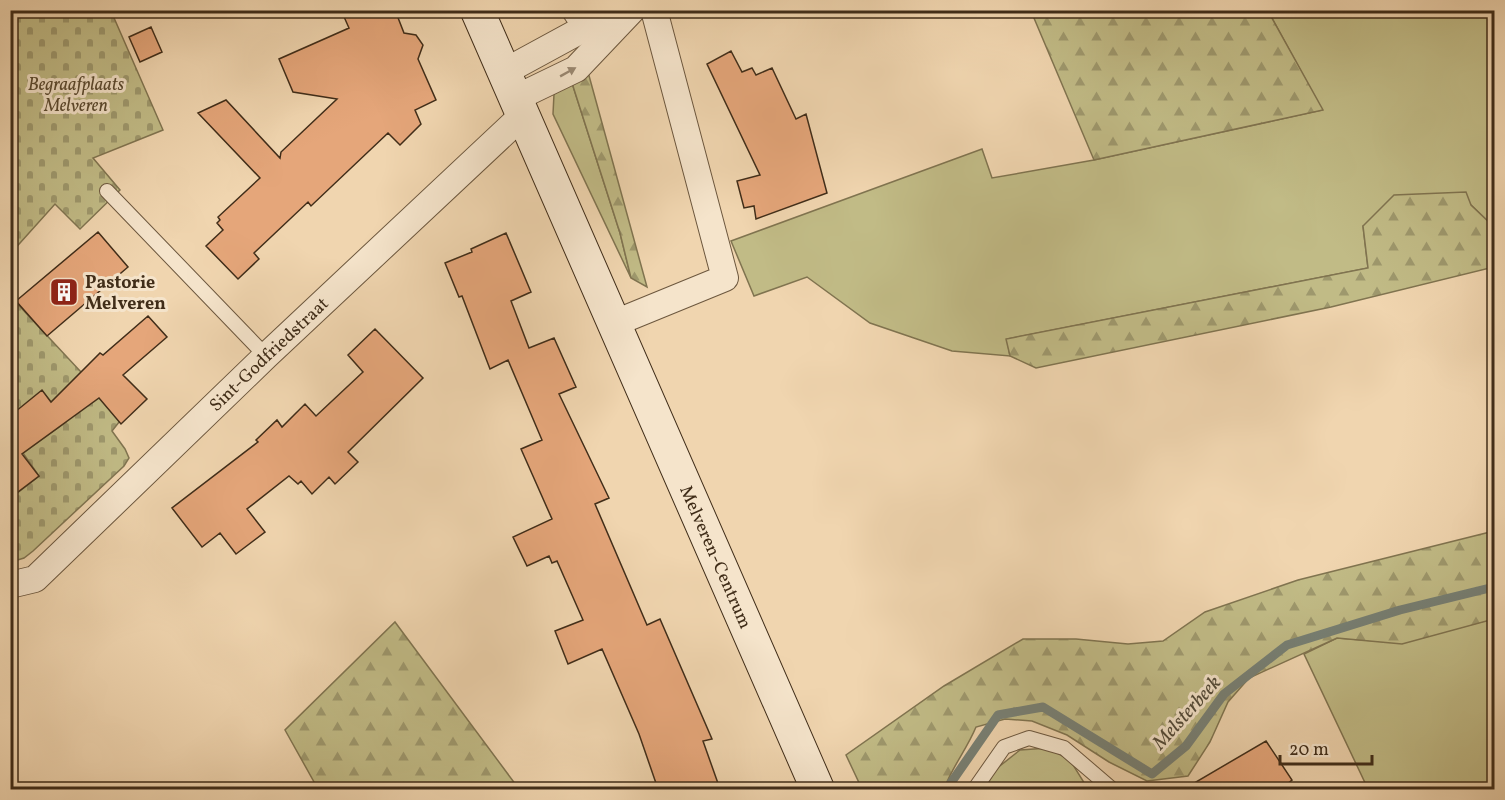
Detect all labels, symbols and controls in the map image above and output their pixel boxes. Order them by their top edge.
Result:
one-way arrow [560,67,577,77]
park label: Begraafplaats Melveren [28,73,125,119]
place label: Pastorie Melveren [85,271,166,317]
building icon: Pastorie Melveren [48,276,80,308]
street label: Sint-Godfriedstraat [204,292,335,418]
street label: Melveren-Centrum [672,482,757,633]
water label: Melsterbeek [1146,670,1228,757]
scale bar [1280,728,1372,766]
text: 20 m [1289,738,1329,763]

